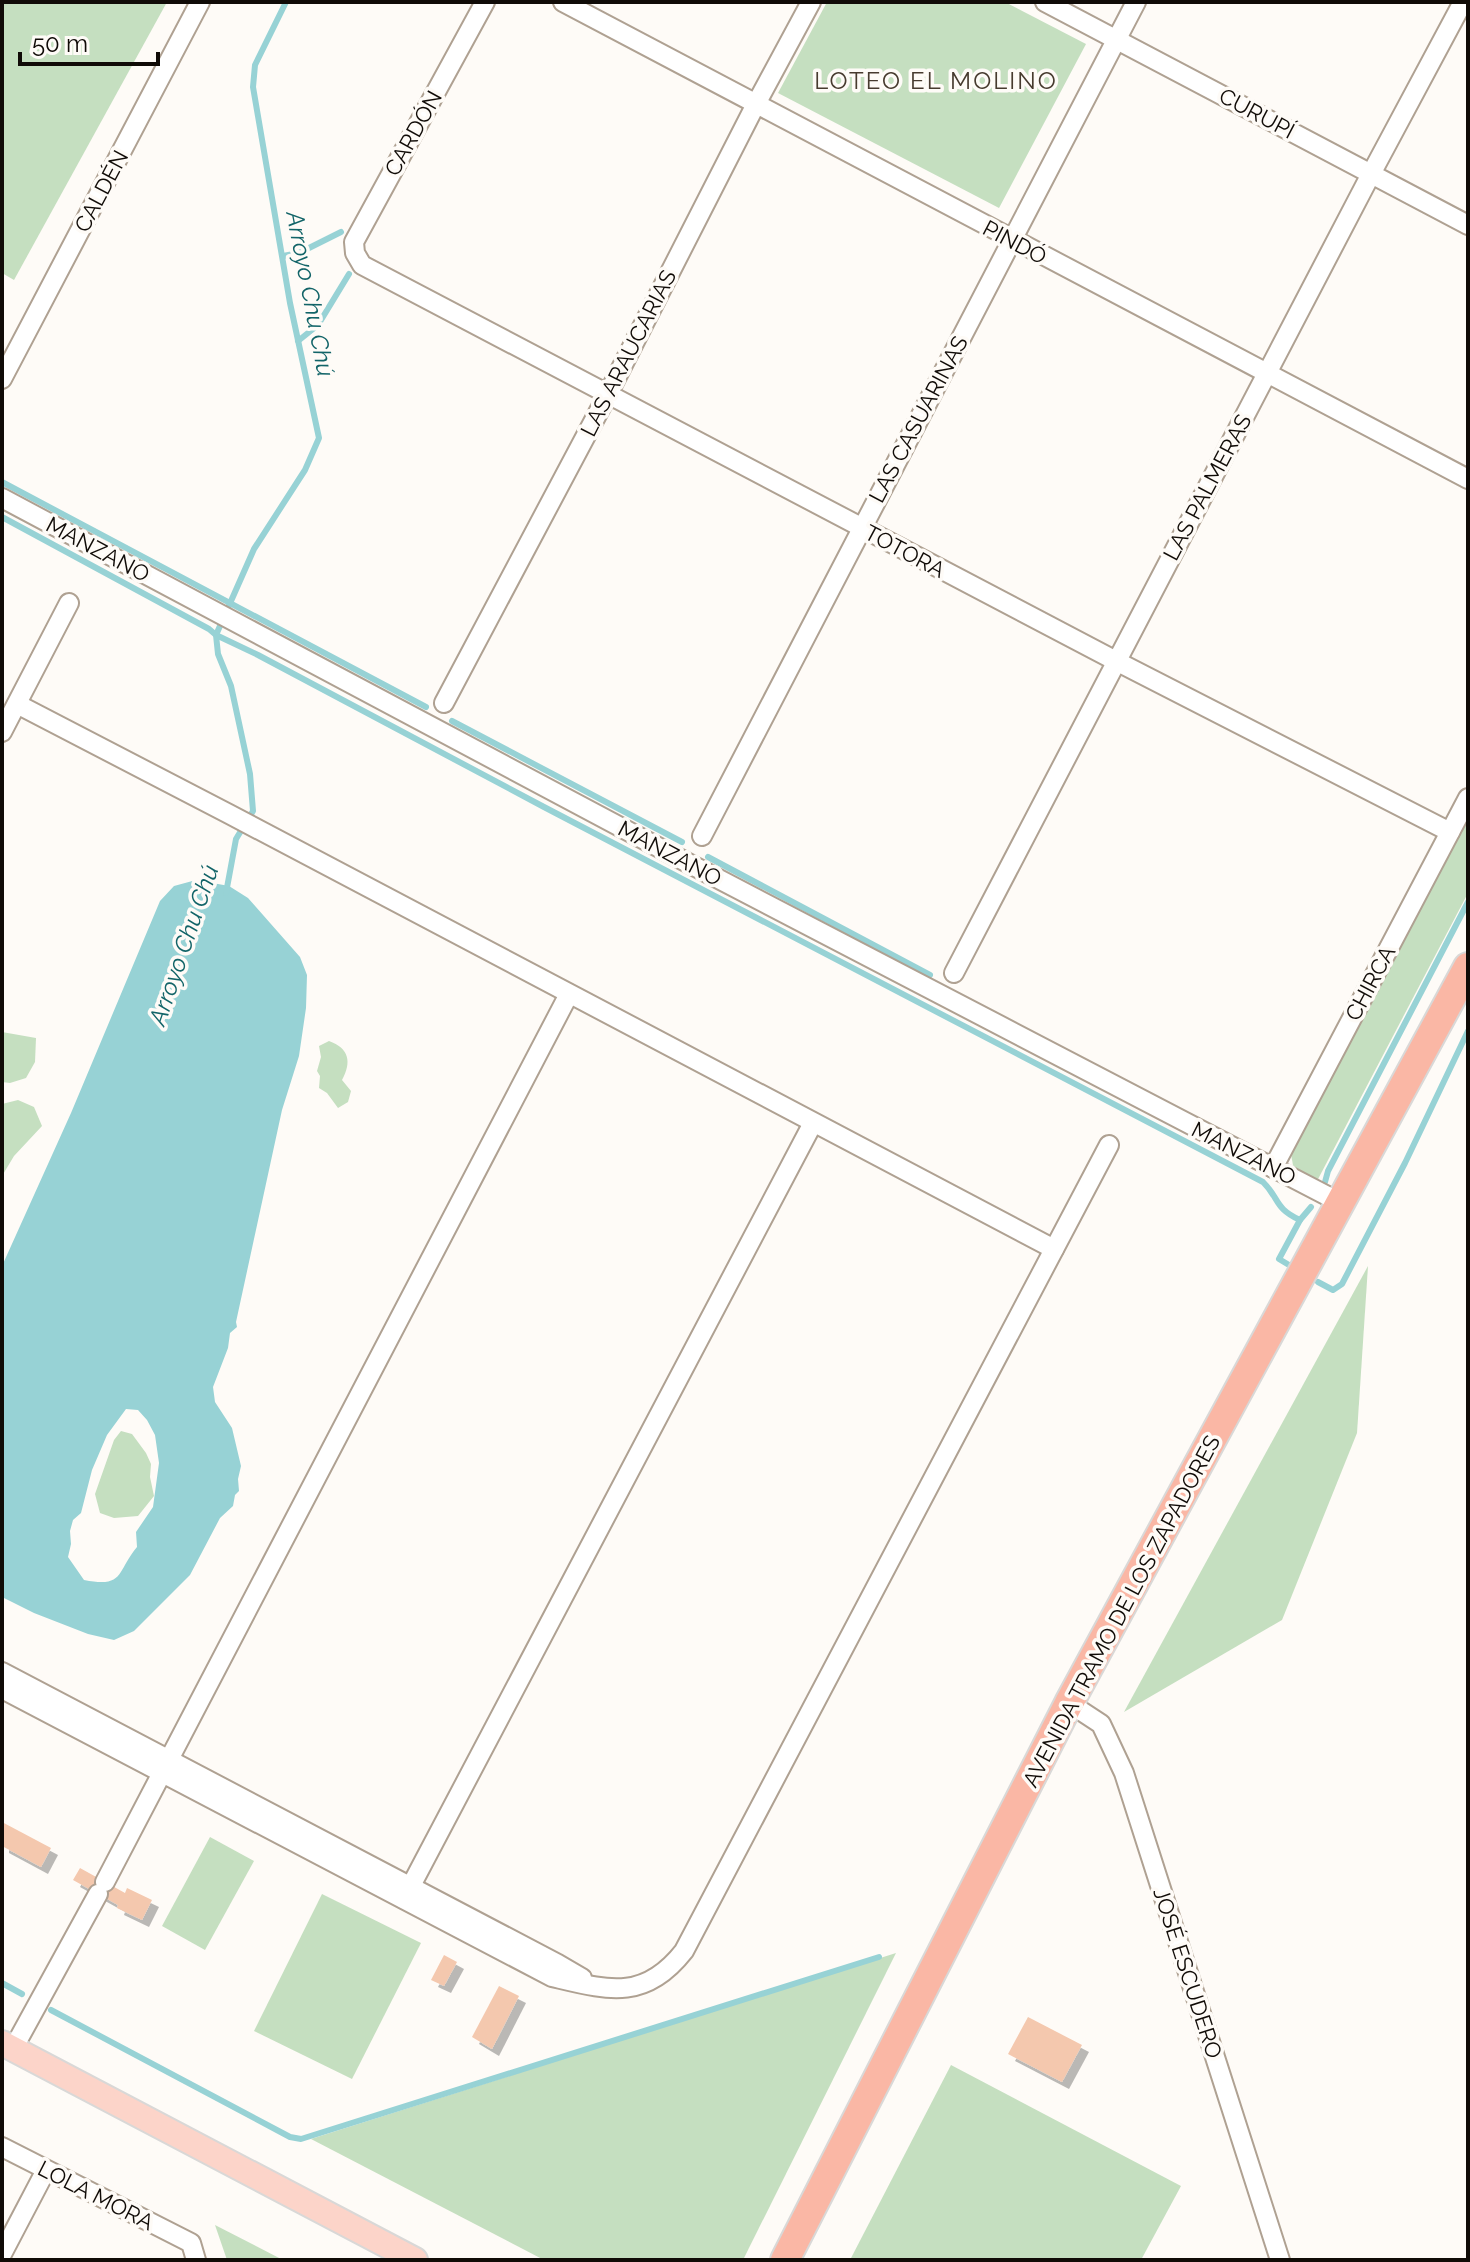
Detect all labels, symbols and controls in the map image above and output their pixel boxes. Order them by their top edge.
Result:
scale bar [20,16,158,66]
text: 50 m [32,29,88,58]
district label: LOTEO EL MOLINO [814,66,1058,95]
street label: CURUPÍ [1215,82,1300,144]
street label: CARDÓN [379,86,447,180]
street label: CALDÉN [69,146,133,236]
water label: Arroyo Chu Chú [280,207,341,379]
street label: PINDÓ [979,214,1051,270]
street label: LAS ARAUCARIAS [575,265,681,441]
street label: LAS CASUARINAS [863,331,973,507]
street label: LAS PALMERAS [1158,409,1256,565]
street label: MANZANO [42,511,154,587]
street label: TOTORA [860,519,950,583]
street label: MANZANO [614,815,726,891]
water label: Arroyo Chu Chú [142,861,225,1031]
street label: CHIRCA [1340,941,1401,1025]
street label: MANZANO [1188,1116,1300,1190]
street label: AVENIDA TRAMO DE LOS ZAPADORES [1017,1431,1225,1791]
street label: JOSÉ ESCUDERO [1148,1884,1228,2062]
street label: LOLA MORA [34,2155,158,2235]

